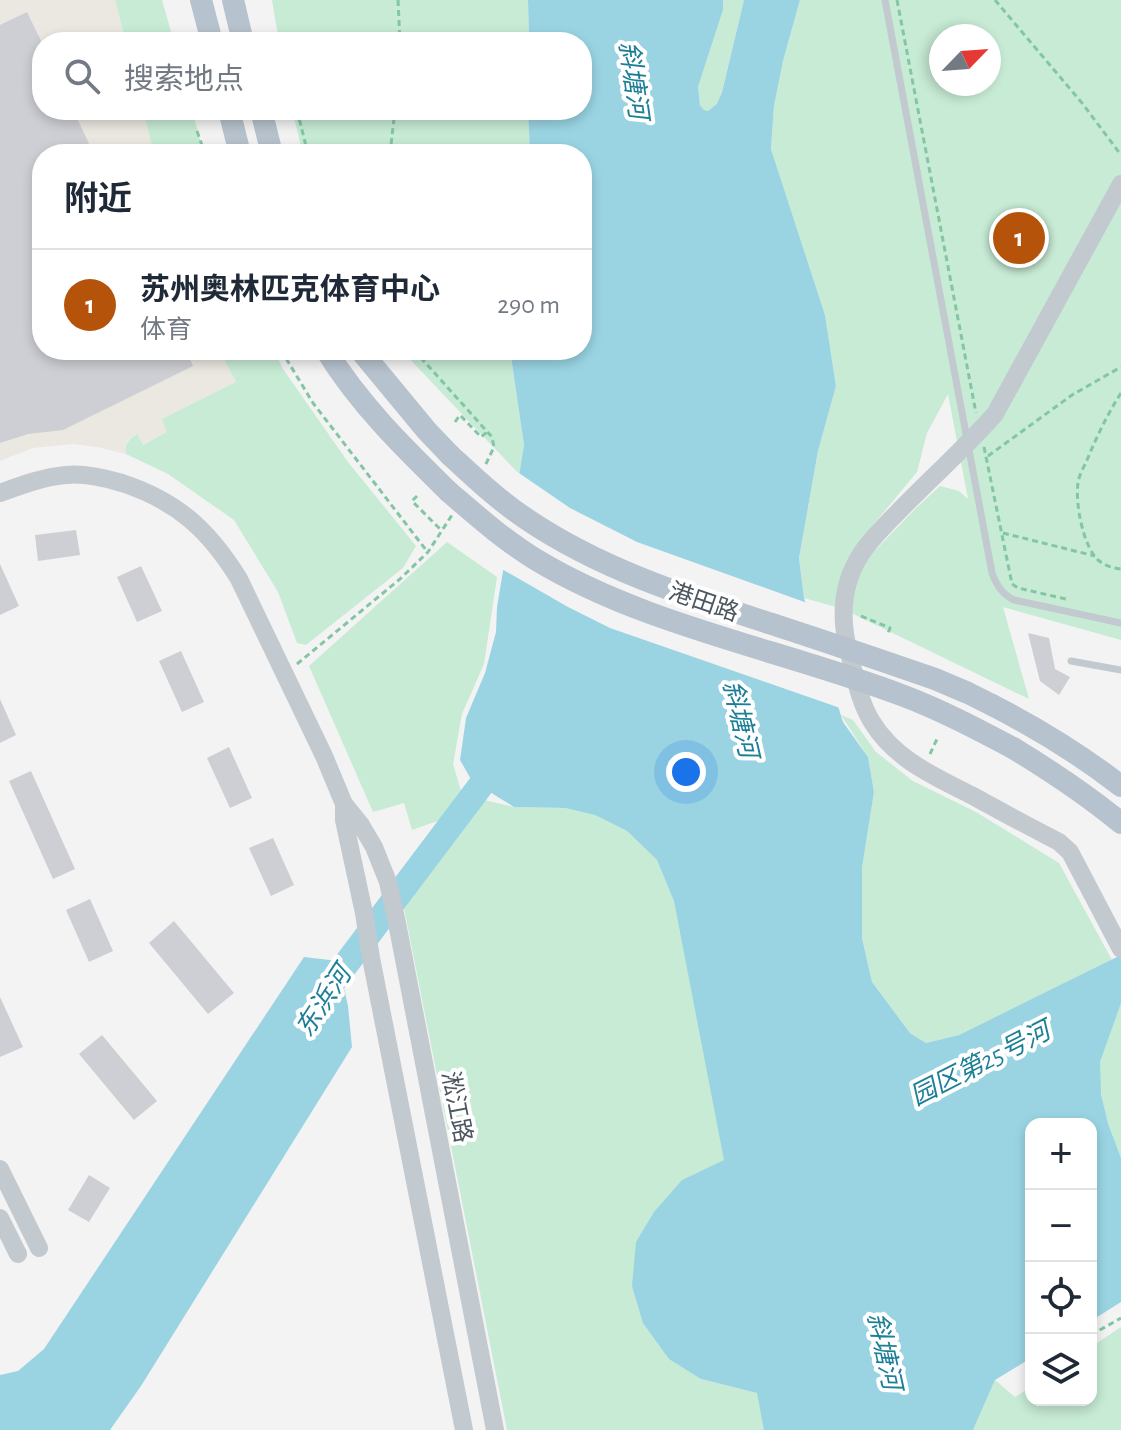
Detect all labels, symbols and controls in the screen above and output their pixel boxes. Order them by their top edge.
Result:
north arrow [929,24,1001,96]
search box [32,32,592,120]
water label: 斜塘河 [615,39,654,126]
icon: search [60,54,104,98]
text: 搜索地点 [124,65,244,95]
text: 附近 [64,183,132,217]
pin: 1 [993,208,1045,268]
text: 苏州奥林匹克体育中心 [140,275,440,305]
text: 1 [85,292,95,318]
text: 290 m [497,292,560,318]
text: 体育 [140,317,192,343]
street label: 港田路 [666,578,742,626]
water label: 斜塘河 [719,678,765,765]
your location [666,752,706,792]
water label: 东浜河 [291,957,359,1041]
water label: 园区第25号河 [906,1015,1059,1110]
street label: 淞江路 [437,1069,477,1145]
map controls [1025,1118,1097,1406]
button: + [1025,1118,1097,1190]
button: − [1025,1190,1097,1262]
button: locate [1025,1262,1097,1334]
water label: 斜塘河 [863,1310,908,1397]
button: layers [1025,1334,1097,1406]

